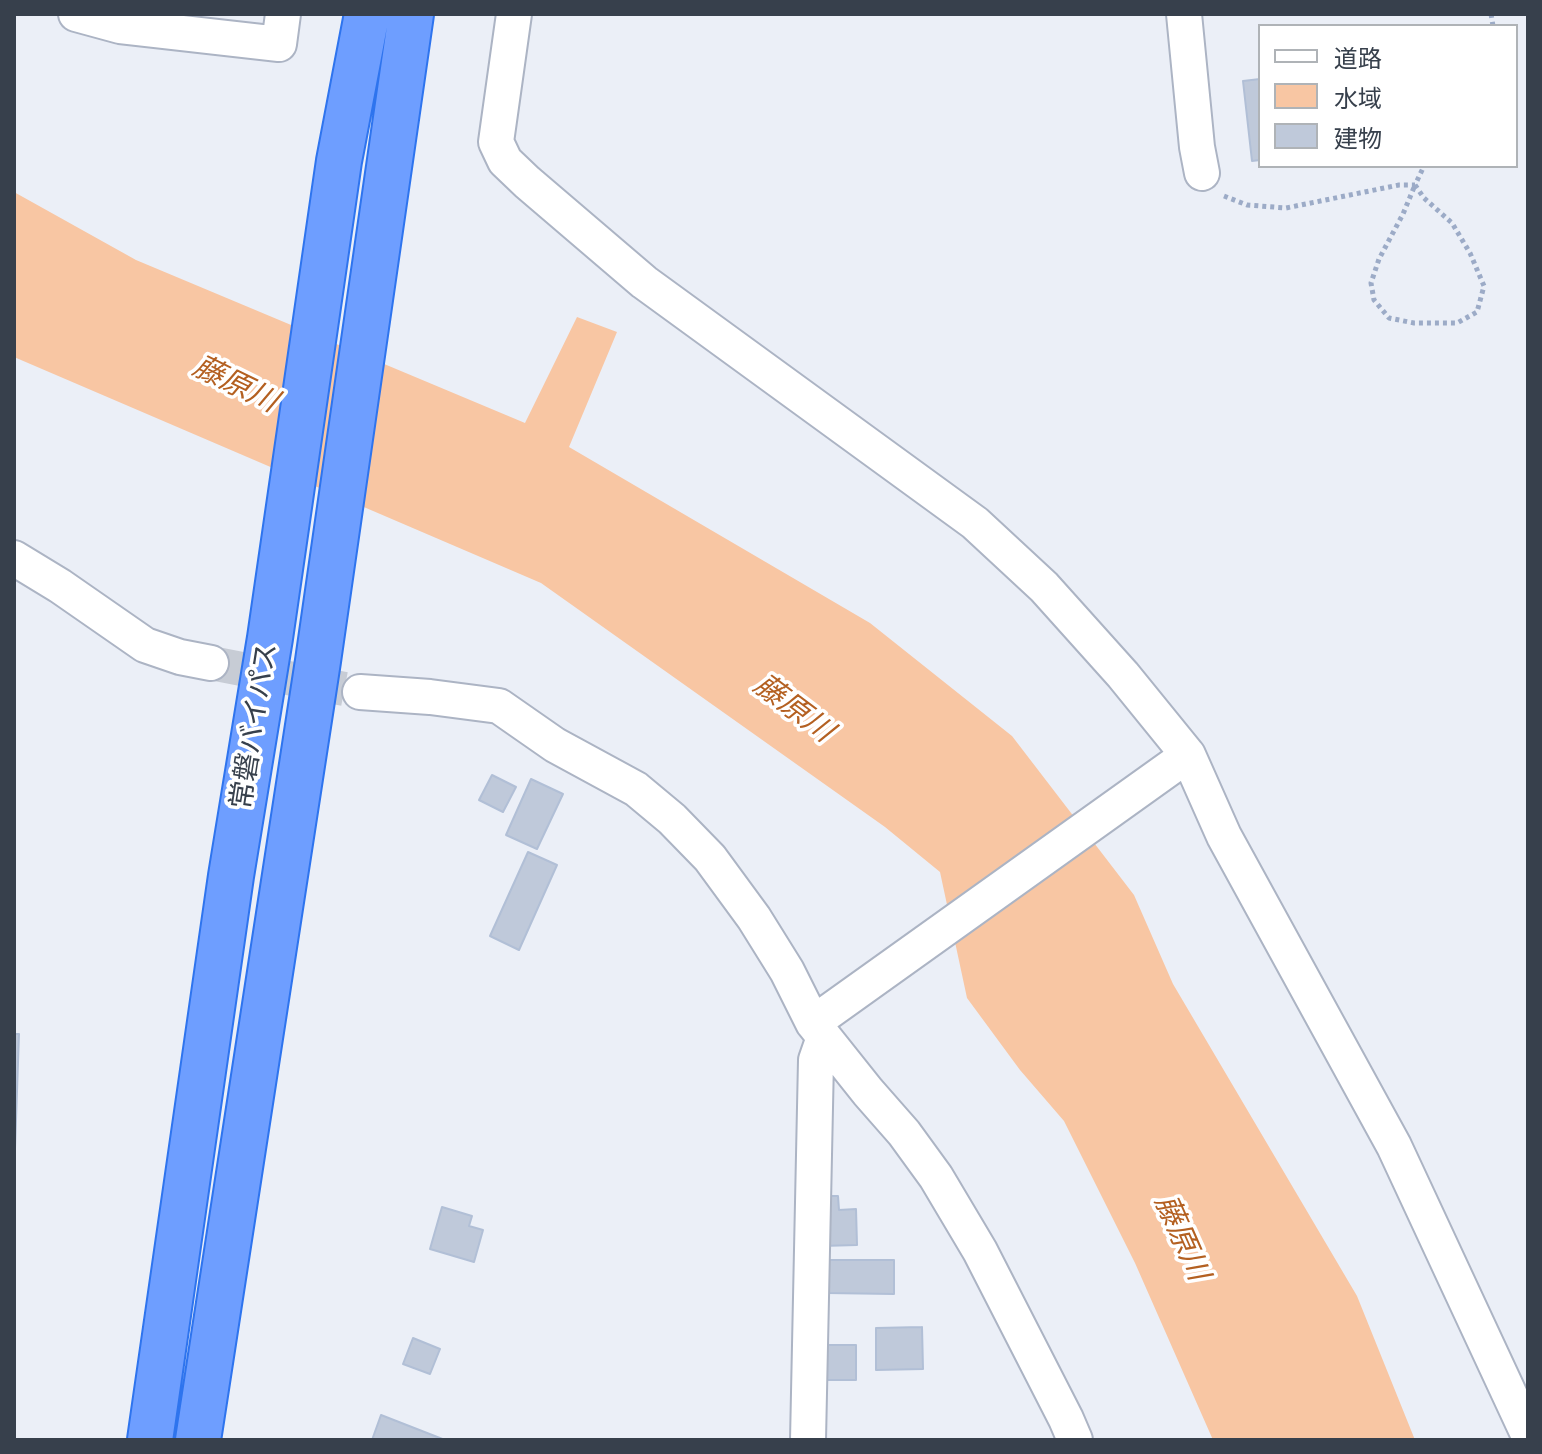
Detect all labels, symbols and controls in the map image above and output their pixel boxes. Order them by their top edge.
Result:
legend [1258,24,1518,168]
text: 道路 [1334,45,1382,72]
text: 水域 [1334,85,1382,112]
text: 建物 [1334,125,1382,152]
water label: 藤原川 [187,349,283,421]
street label: 常磐バイパス [225,640,285,812]
water label: 藤原川 [746,668,840,750]
water label: 藤原川 [1146,1190,1216,1286]

